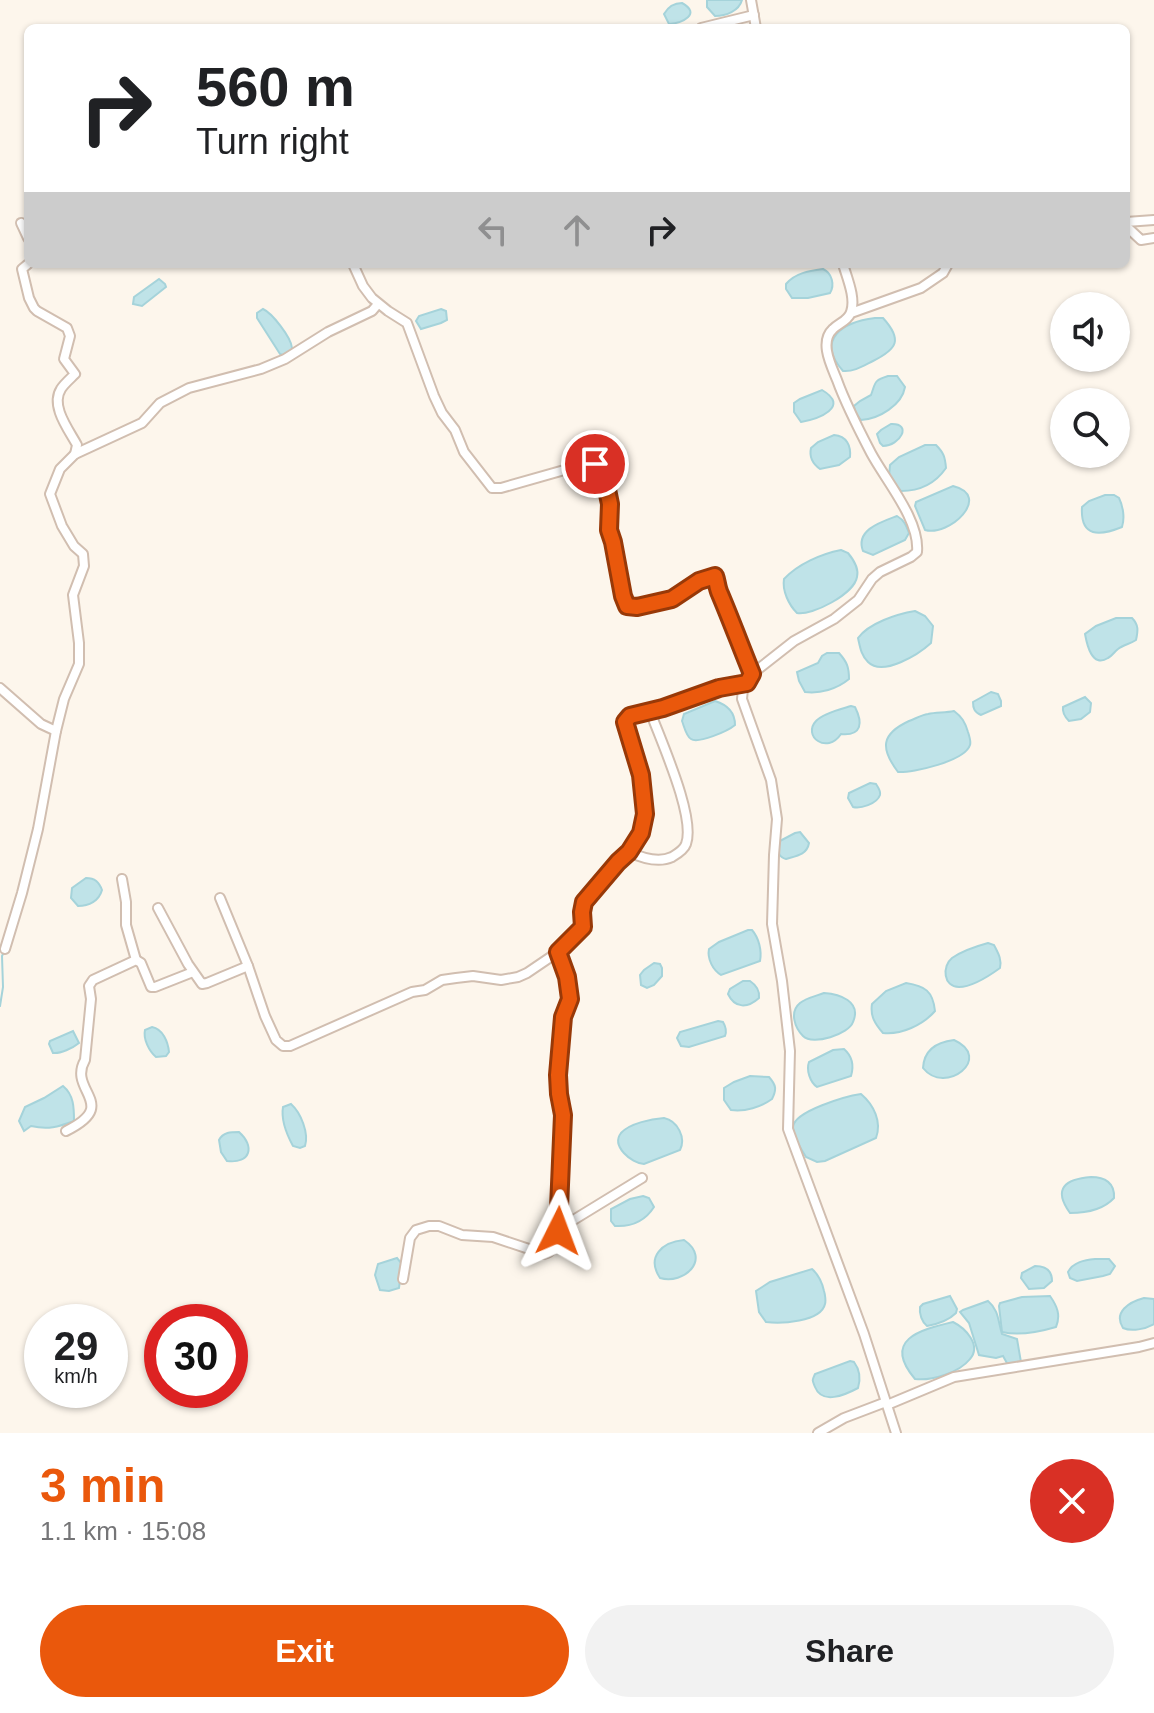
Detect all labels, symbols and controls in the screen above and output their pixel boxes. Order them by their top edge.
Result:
text: 560 m [196,55,355,118]
icon: right [64,56,168,160]
text: Turn right [196,121,349,162]
icon: left [471,208,515,252]
icon: ahead [555,208,599,252]
icon: right [639,208,683,252]
map controls [1050,292,1130,468]
button: sound [1050,292,1130,372]
button: search [1050,388,1130,468]
pin [561,430,629,498]
icon: arrive [573,442,617,486]
position arrow [516,1189,600,1273]
speed limit sign: 30 [144,1304,248,1408]
text: 29 [54,1324,98,1368]
text: km/h [54,1365,98,1387]
text: 3 min [40,1459,165,1512]
button: close [1030,1459,1114,1543]
text: 1.1 km · 15:08 [40,1516,206,1546]
button: Exit [40,1605,569,1697]
button: Share [585,1605,1114,1697]

